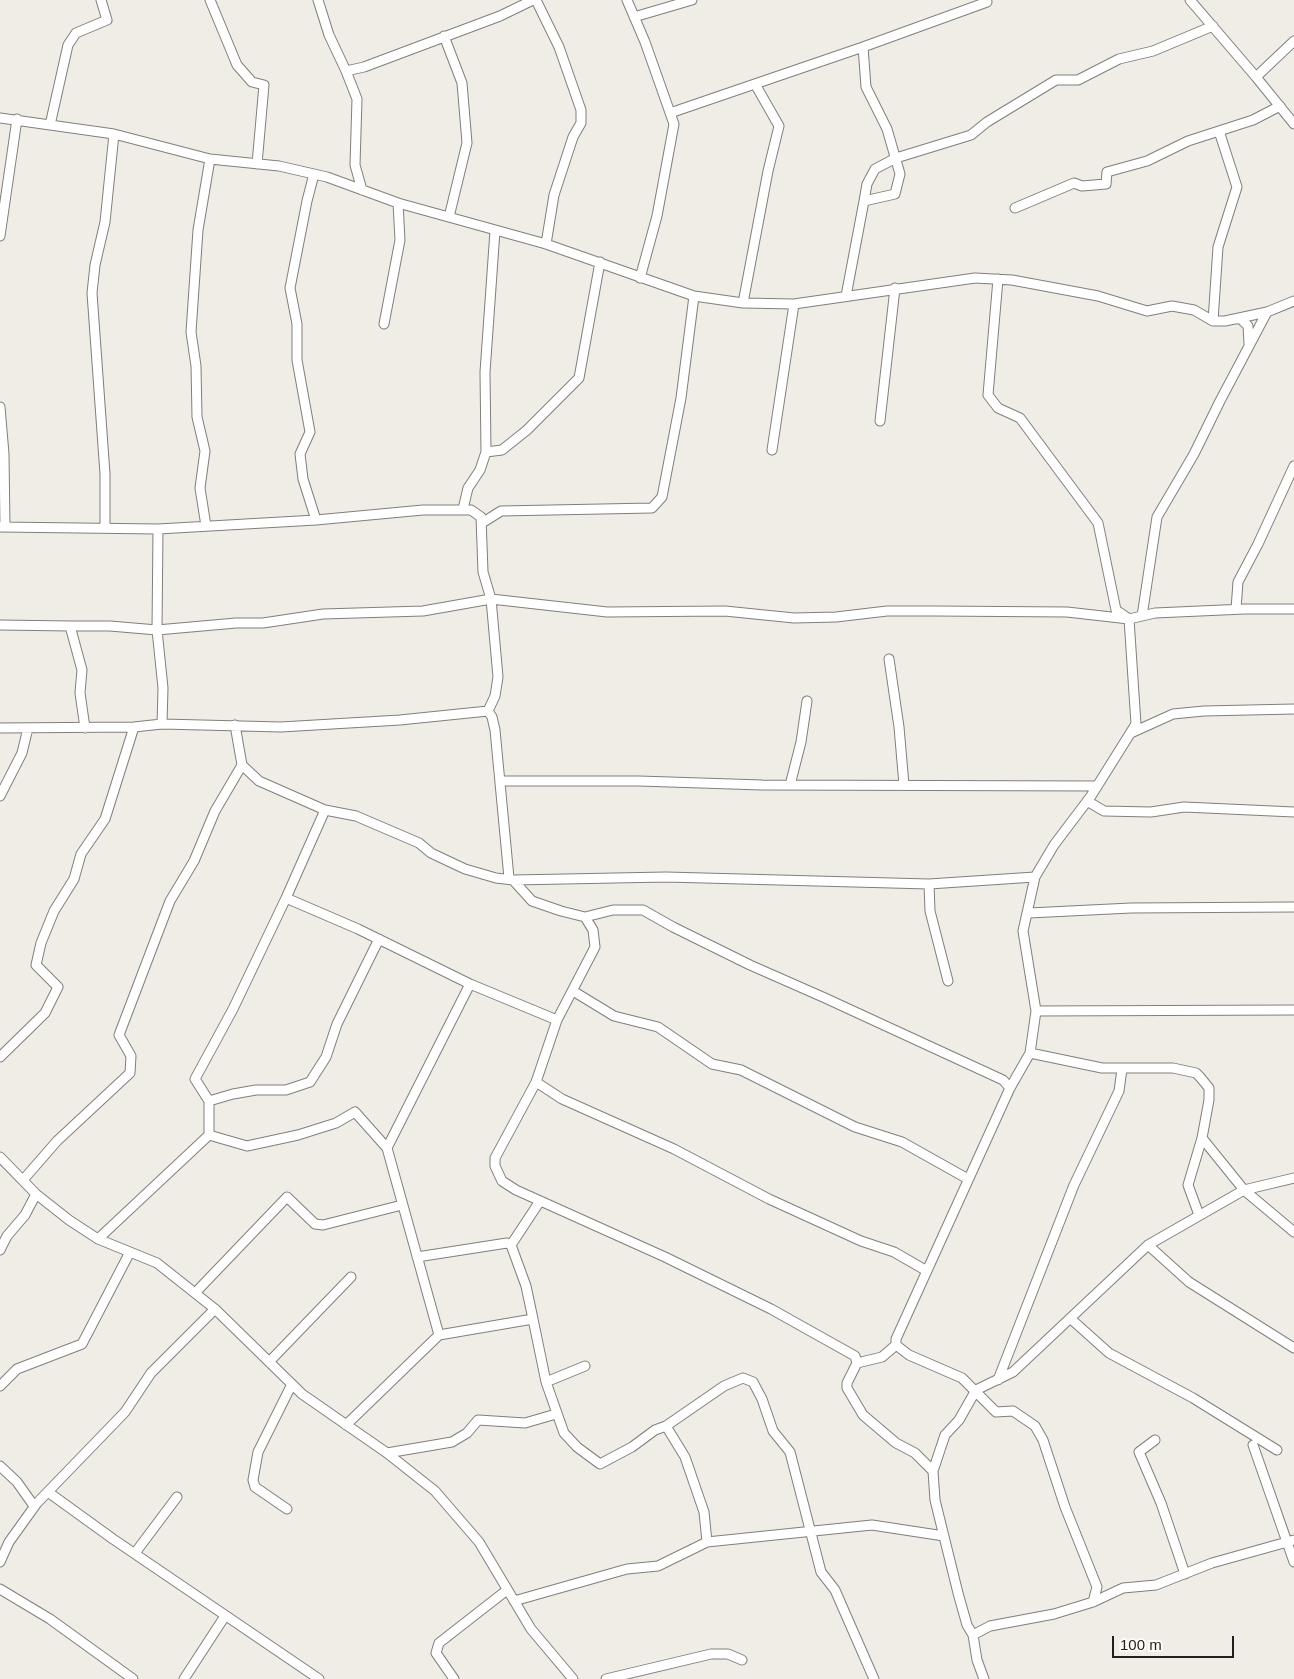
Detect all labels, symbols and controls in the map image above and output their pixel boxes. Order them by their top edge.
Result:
scale bar [1114,1626,1236,1658]
text: 100 m [1120,1636,1162,1653]

